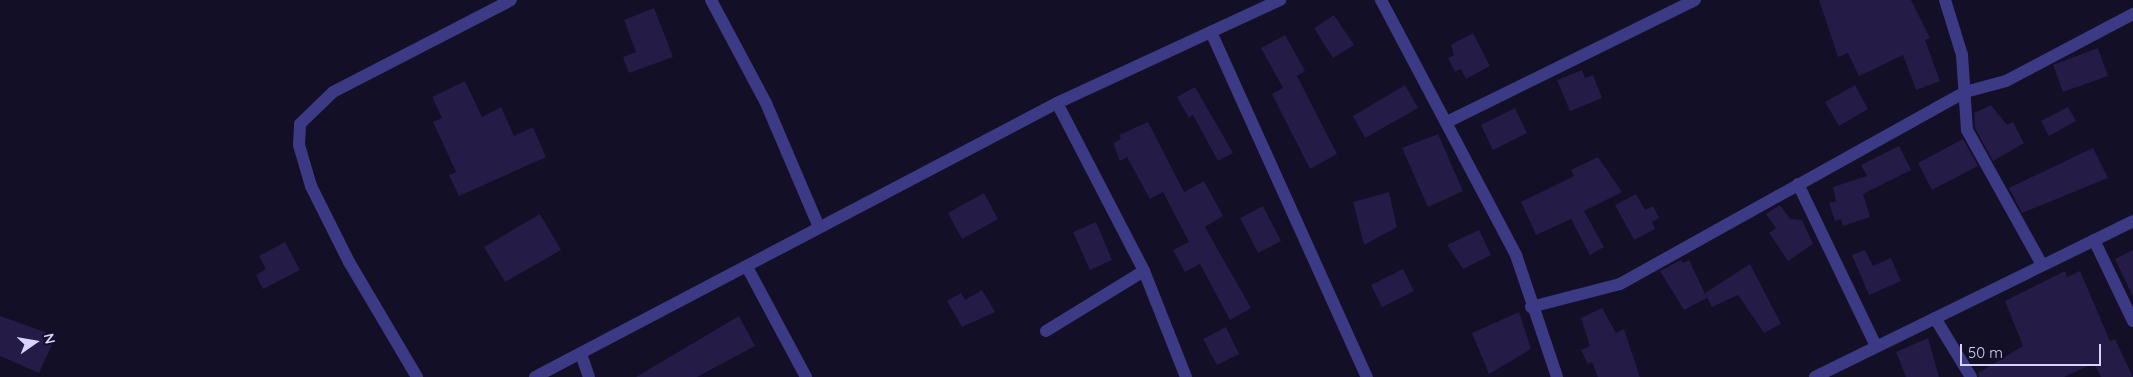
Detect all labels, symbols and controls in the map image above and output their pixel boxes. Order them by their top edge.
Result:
north arrow [10,317,60,367]
text: N [40,332,60,346]
scale bar [1963,334,2104,366]
text: 50 m [1968,343,2003,362]

